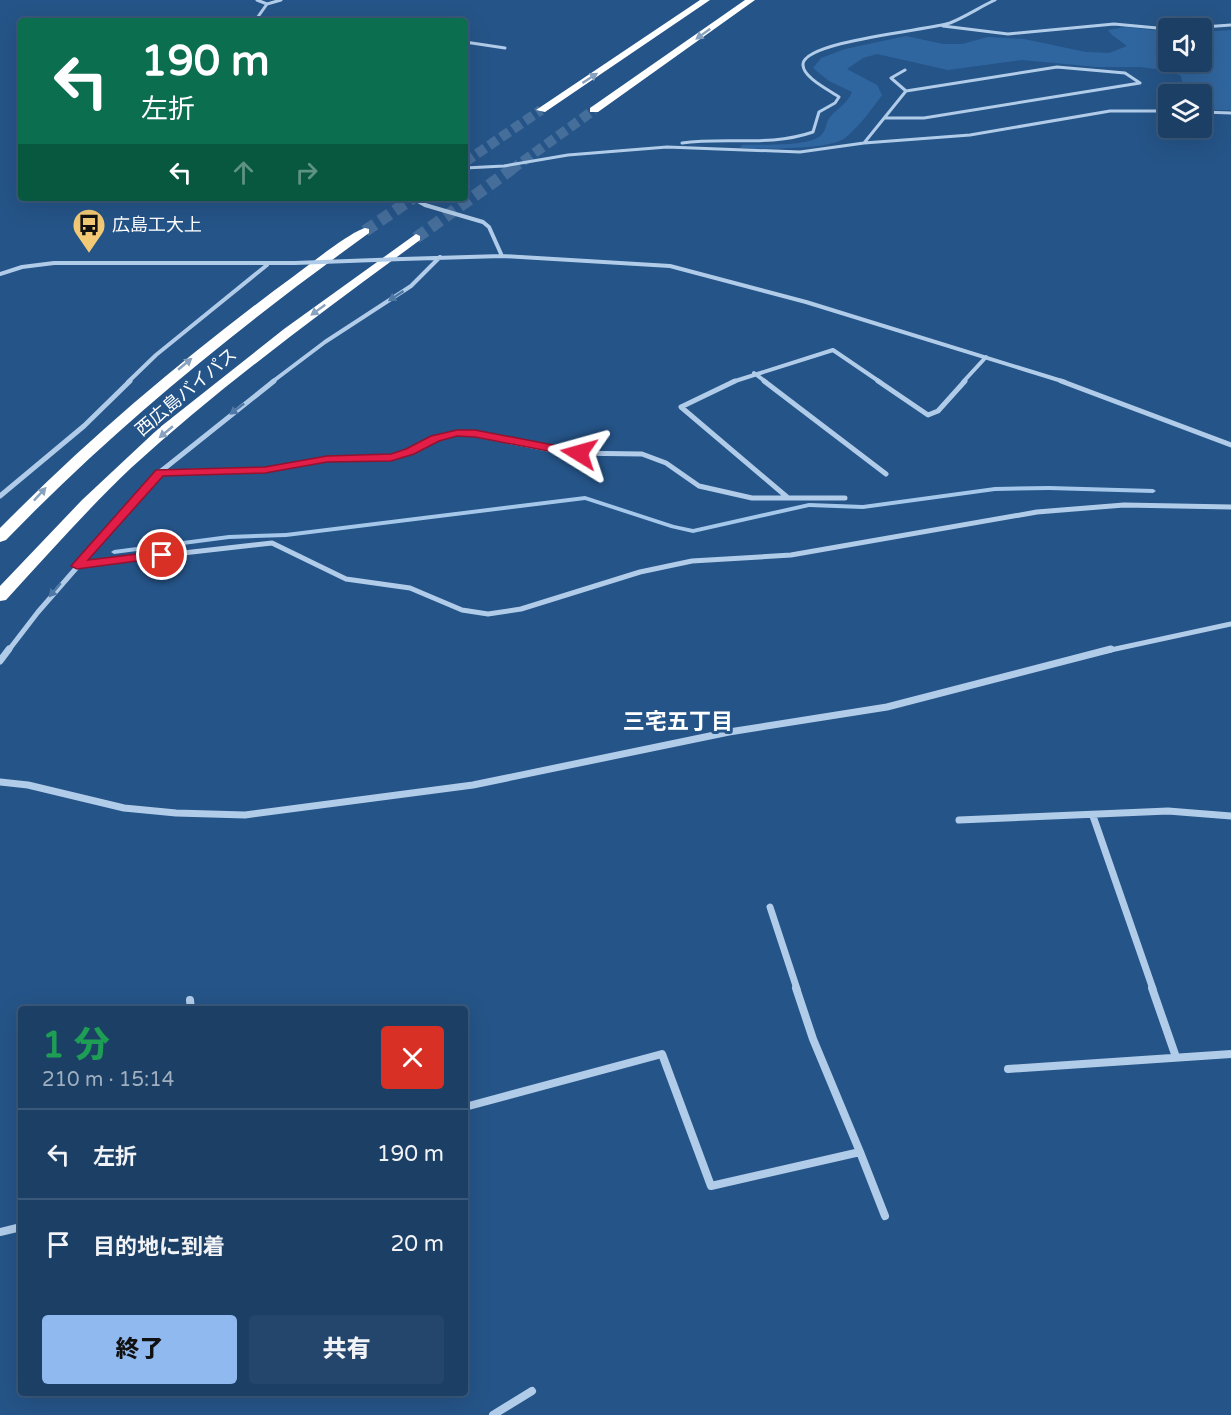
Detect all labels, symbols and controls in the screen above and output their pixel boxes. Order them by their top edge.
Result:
map controls [1158,18,1212,138]
button: sound [1158,18,1212,72]
one-way arrow [696,28,712,40]
text: 190 m [141,36,270,87]
icon: left [42,42,120,120]
one-way arrow [582,73,598,84]
button: layers [1158,84,1212,138]
text: 左折 [141,93,195,126]
icon: left [164,156,197,189]
icon: ahead [227,156,260,189]
icon: right [290,156,323,189]
bus stop icon: 広島工大上 [71,207,107,254]
place label: 広島工大上 [112,214,202,236]
one-way arrow [388,290,404,301]
one-way arrow [311,304,326,316]
street label: 西広島バイパス [131,343,241,441]
one-way arrow [177,358,192,371]
one-way arrow [230,402,245,414]
position arrow [547,421,611,485]
one-way arrow [158,425,174,438]
one-way arrow [33,487,47,502]
pin [136,529,187,580]
icon: arrive [145,538,178,571]
one-way arrow [49,582,62,598]
district label: 三宅五丁目 [623,709,733,735]
text: 1 分 [42,1024,110,1067]
button: close [381,1026,444,1089]
text: 210 m · 15:14 [42,1068,174,1092]
icon: left [42,1138,75,1171]
text: 190 m [377,1141,444,1167]
text: 左折 [93,1144,137,1170]
icon: arrive [42,1228,75,1261]
text: 20 m [390,1231,444,1257]
text: 目的地に到着 [93,1234,225,1260]
button: 終了 [42,1315,237,1384]
button: 共有 [249,1315,444,1384]

